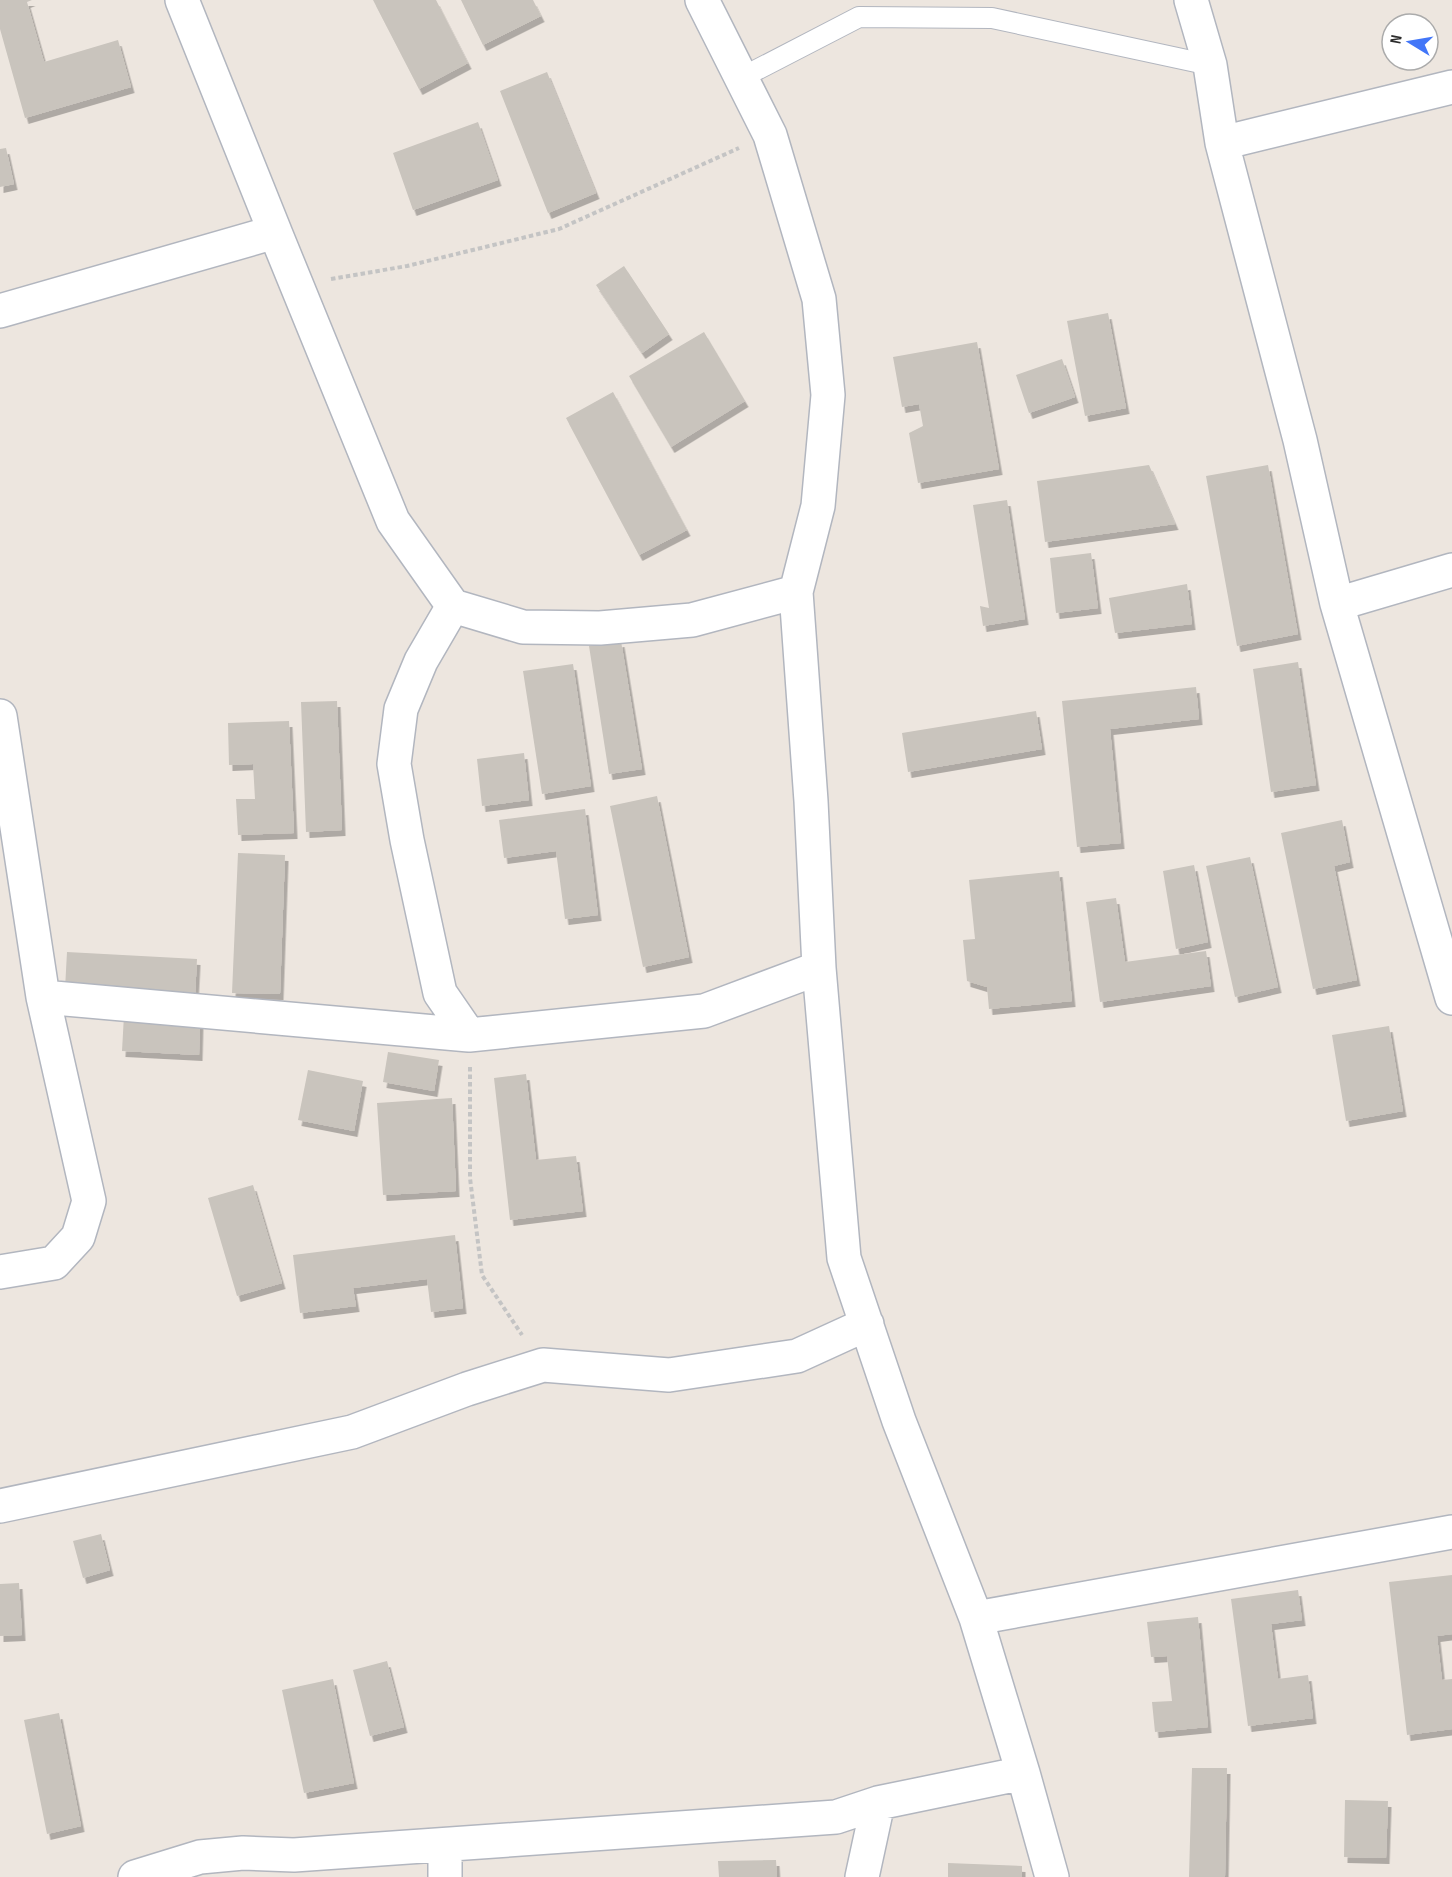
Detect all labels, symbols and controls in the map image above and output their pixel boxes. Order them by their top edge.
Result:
north arrow [1380,12,1440,72]
text: N [1387,33,1407,45]

